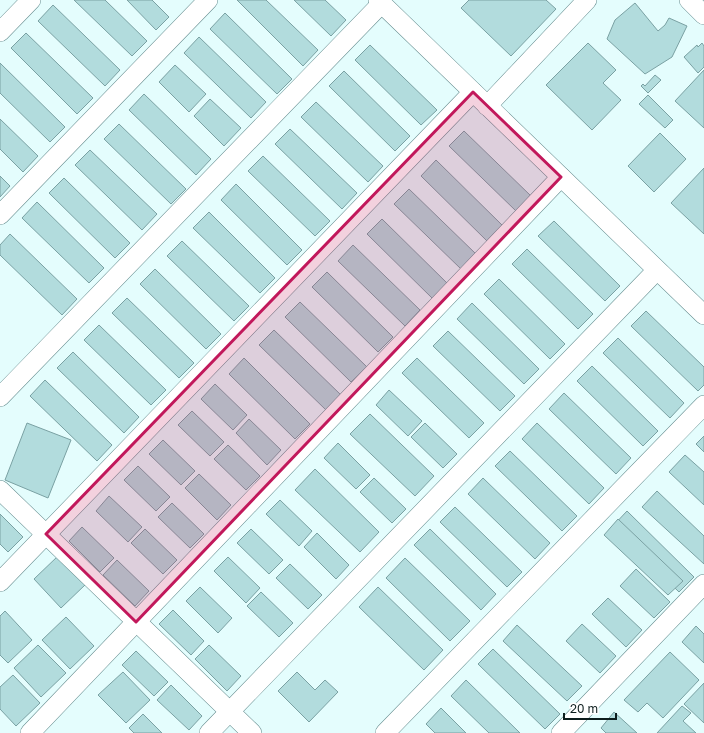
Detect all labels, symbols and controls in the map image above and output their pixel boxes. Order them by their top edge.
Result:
scale bar [564,695,616,721]
text: 20 m [570,701,598,716]

